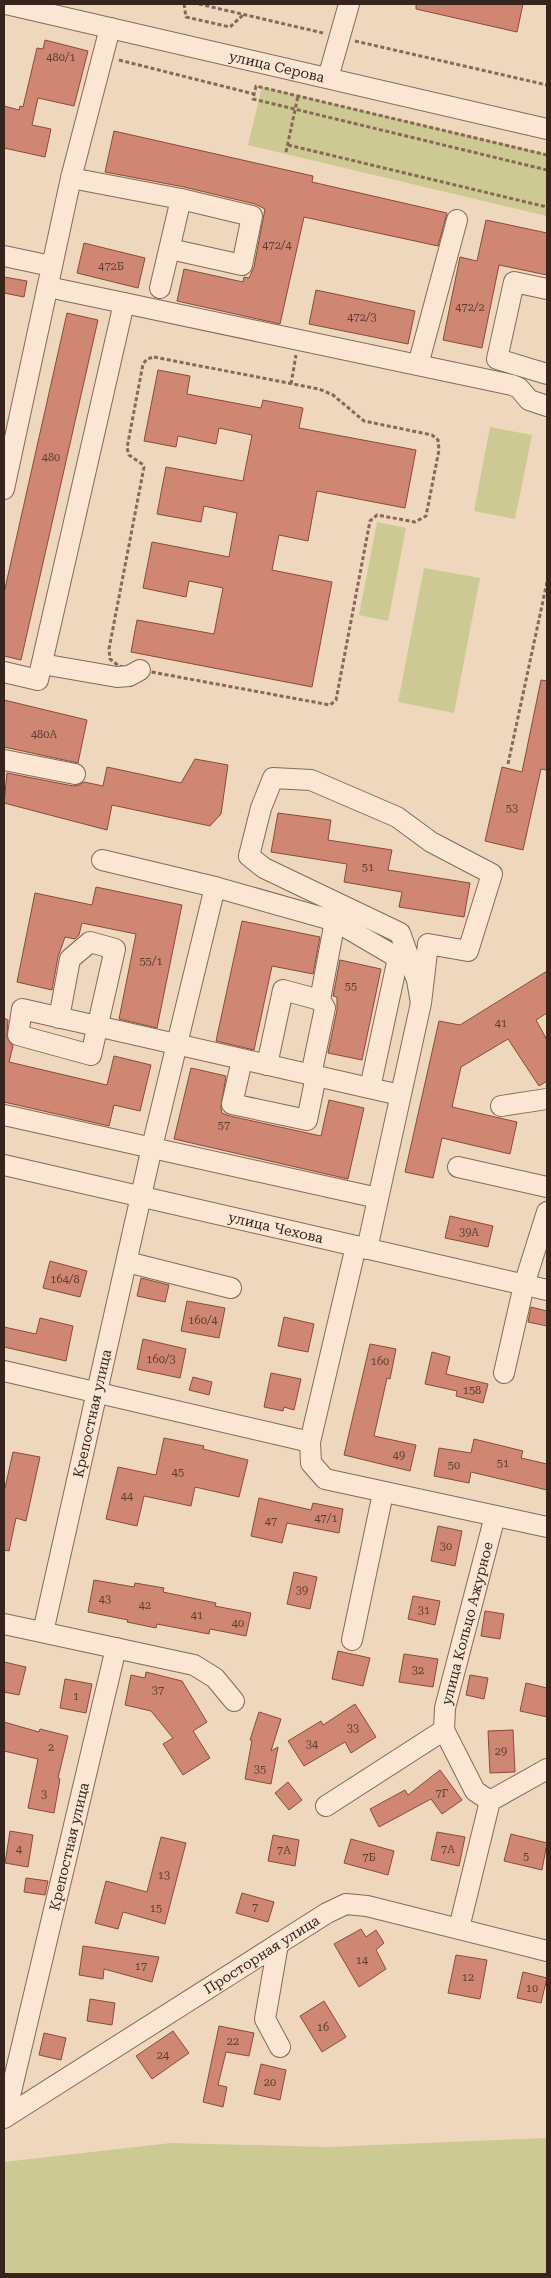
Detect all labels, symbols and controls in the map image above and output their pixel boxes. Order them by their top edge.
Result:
street label: улица Серова [228,48,326,85]
house number: 480/1 [46,51,76,64]
house number: 472/4 [262,239,292,252]
house number: 472Б [98,260,124,273]
house number: 472/2 [455,301,485,314]
house number: 472/3 [347,311,377,324]
house number: 480 [42,451,60,464]
house number: 480А [31,728,57,741]
house number: 53 [506,802,518,815]
house number: 51 [362,861,374,874]
house number: 55/1 [139,955,163,968]
house number: 55 [345,980,357,993]
house number: 41 [495,1017,507,1030]
house number: 57 [218,1119,230,1132]
street label: улица Чехова [227,1209,325,1246]
house number: 39А [459,1226,479,1239]
house number: 164/8 [50,1273,80,1286]
house number: 160/4 [188,1314,218,1327]
street label: Крепостная улица [70,1347,114,1479]
house number: 160/3 [146,1353,176,1366]
house number: 160 [371,1355,389,1368]
house number: 158 [463,1384,481,1397]
house number: 49 [393,1449,405,1462]
house number: 51 [497,1457,509,1470]
house number: 50 [448,1459,460,1472]
house number: 45 [172,1466,184,1479]
house number: 44 [121,1490,134,1503]
house number: 47/1 [314,1512,338,1525]
house number: 47 [265,1515,277,1528]
street label: улица Кольцо Ажурное [438,1540,496,1706]
house number: 30 [440,1540,452,1553]
house number: 39 [296,1584,308,1597]
house number: 43 [99,1593,111,1606]
house number: 42 [139,1599,151,1612]
house number: 31 [418,1604,430,1617]
house number: 41 [191,1609,203,1622]
house number: 40 [232,1617,244,1630]
house number: 32 [412,1664,424,1677]
house number: 37 [152,1684,164,1697]
house number: 1 [73,1690,79,1703]
house number: 33 [347,1722,359,1735]
house number: 34 [306,1738,319,1751]
house number: 2 [48,1741,54,1754]
house number: 29 [495,1745,507,1758]
house number: 35 [254,1763,266,1776]
street label: Крепостная улица [46,1780,92,1912]
house number: 7Г [436,1787,449,1800]
house number: 3 [41,1788,47,1801]
house number: 4 [16,1843,23,1856]
house number: 7А [441,1843,455,1856]
house number: 7А [277,1844,291,1857]
house number: 5 [523,1850,529,1863]
house number: 7Б [362,1851,376,1864]
house number: 13 [158,1869,170,1882]
house number: 7 [252,1901,258,1914]
house number: 15 [150,1902,162,1915]
street label: Просторная улица [201,1912,323,1997]
house number: 14 [356,1954,369,1967]
house number: 17 [135,1960,147,1973]
house number: 12 [462,1971,474,1984]
house number: 10 [526,1982,538,1995]
house number: 16 [317,2021,329,2034]
house number: 22 [227,2035,239,2048]
house number: 24 [157,2049,170,2062]
house number: 20 [264,2076,276,2089]

